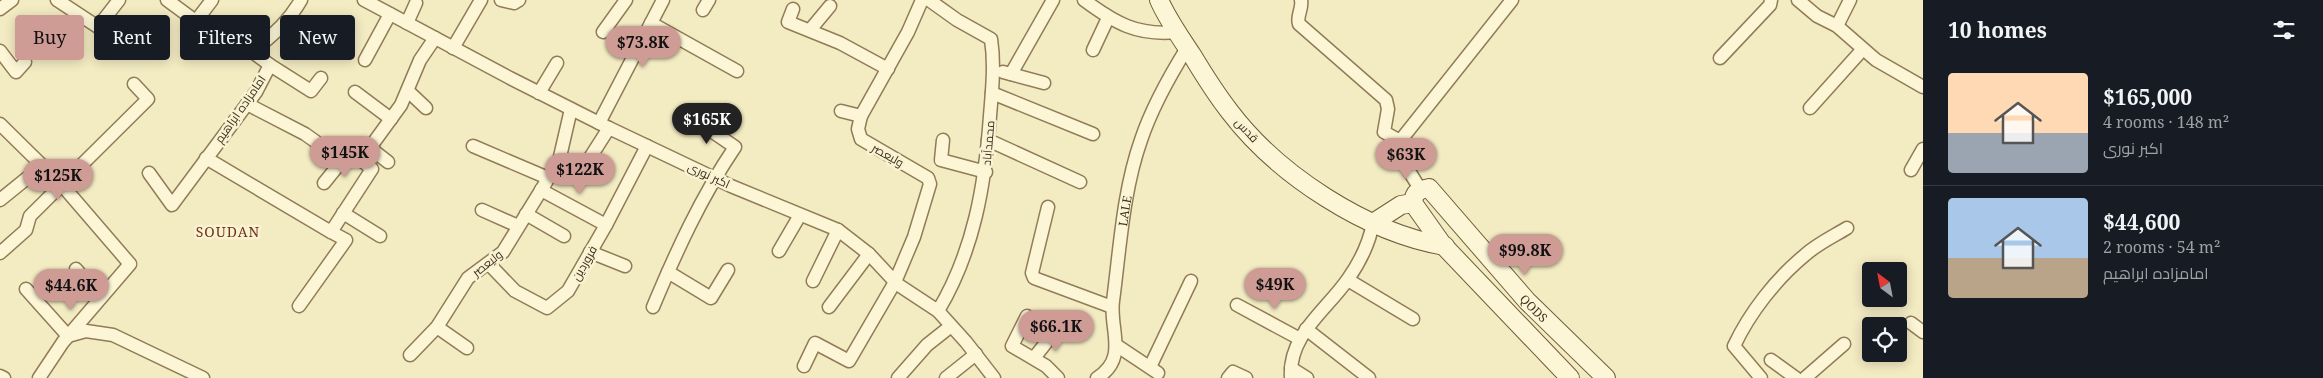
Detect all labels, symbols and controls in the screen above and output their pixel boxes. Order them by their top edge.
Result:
chip: Buy [15,15,84,60]
chip: Rent [94,15,170,60]
chip: Filters [180,15,270,60]
chip: New [280,15,355,60]
text: 10 homes [1948,16,2047,44]
icon: filters [2270,16,2298,44]
pin: $73.8K [602,26,684,68]
text: $73.8K [617,31,669,53]
street label: امامزاده ابراهیم [210,72,270,146]
text: $165,000 [2103,83,2192,111]
icon: home [1988,93,2048,153]
pin: $165K [672,102,742,145]
text: $165K [683,108,731,130]
text: 4 rooms · 148 m² [2103,111,2229,133]
street label: قدس [1231,114,1263,146]
street label: محمدآباد [978,120,998,166]
pin: $145K [310,136,380,178]
text: اکبر نوری [2103,137,2163,159]
pin: $63K [1376,138,1436,180]
street label: ولیعصر [868,139,907,171]
text: $145K [321,141,369,163]
text: $63K [1387,143,1425,165]
pin: $122K [545,152,615,195]
pin: $125K [23,158,93,201]
text: $122K [556,158,604,180]
street label: اکبر نوری [685,158,733,192]
text: $125K [34,164,82,186]
street label: LALE [1114,194,1135,227]
text: $44,600 [2103,208,2180,236]
icon: home [1988,218,2048,278]
district label: SOUDAN [196,222,260,241]
pin: $99.8K [1484,234,1566,276]
text: 2 rooms · 54 m² [2103,236,2220,258]
text: $99.8K [1499,239,1551,261]
street label: فروردین [567,242,601,284]
street label: ولیعصر [467,246,506,281]
north arrow [1862,262,1908,308]
map controls [1862,262,1907,362]
text: امامزاده ابراهیم [2103,262,2209,284]
pin: $44.6K [30,268,112,311]
pin: $49K [1245,268,1305,310]
text: $49K [1256,273,1294,295]
text: $44.6K [45,274,97,296]
street label: QODS [1516,290,1552,326]
pin: $66.1K [1015,310,1097,352]
text: $66.1K [1030,315,1082,337]
button: locate [1862,317,1907,362]

